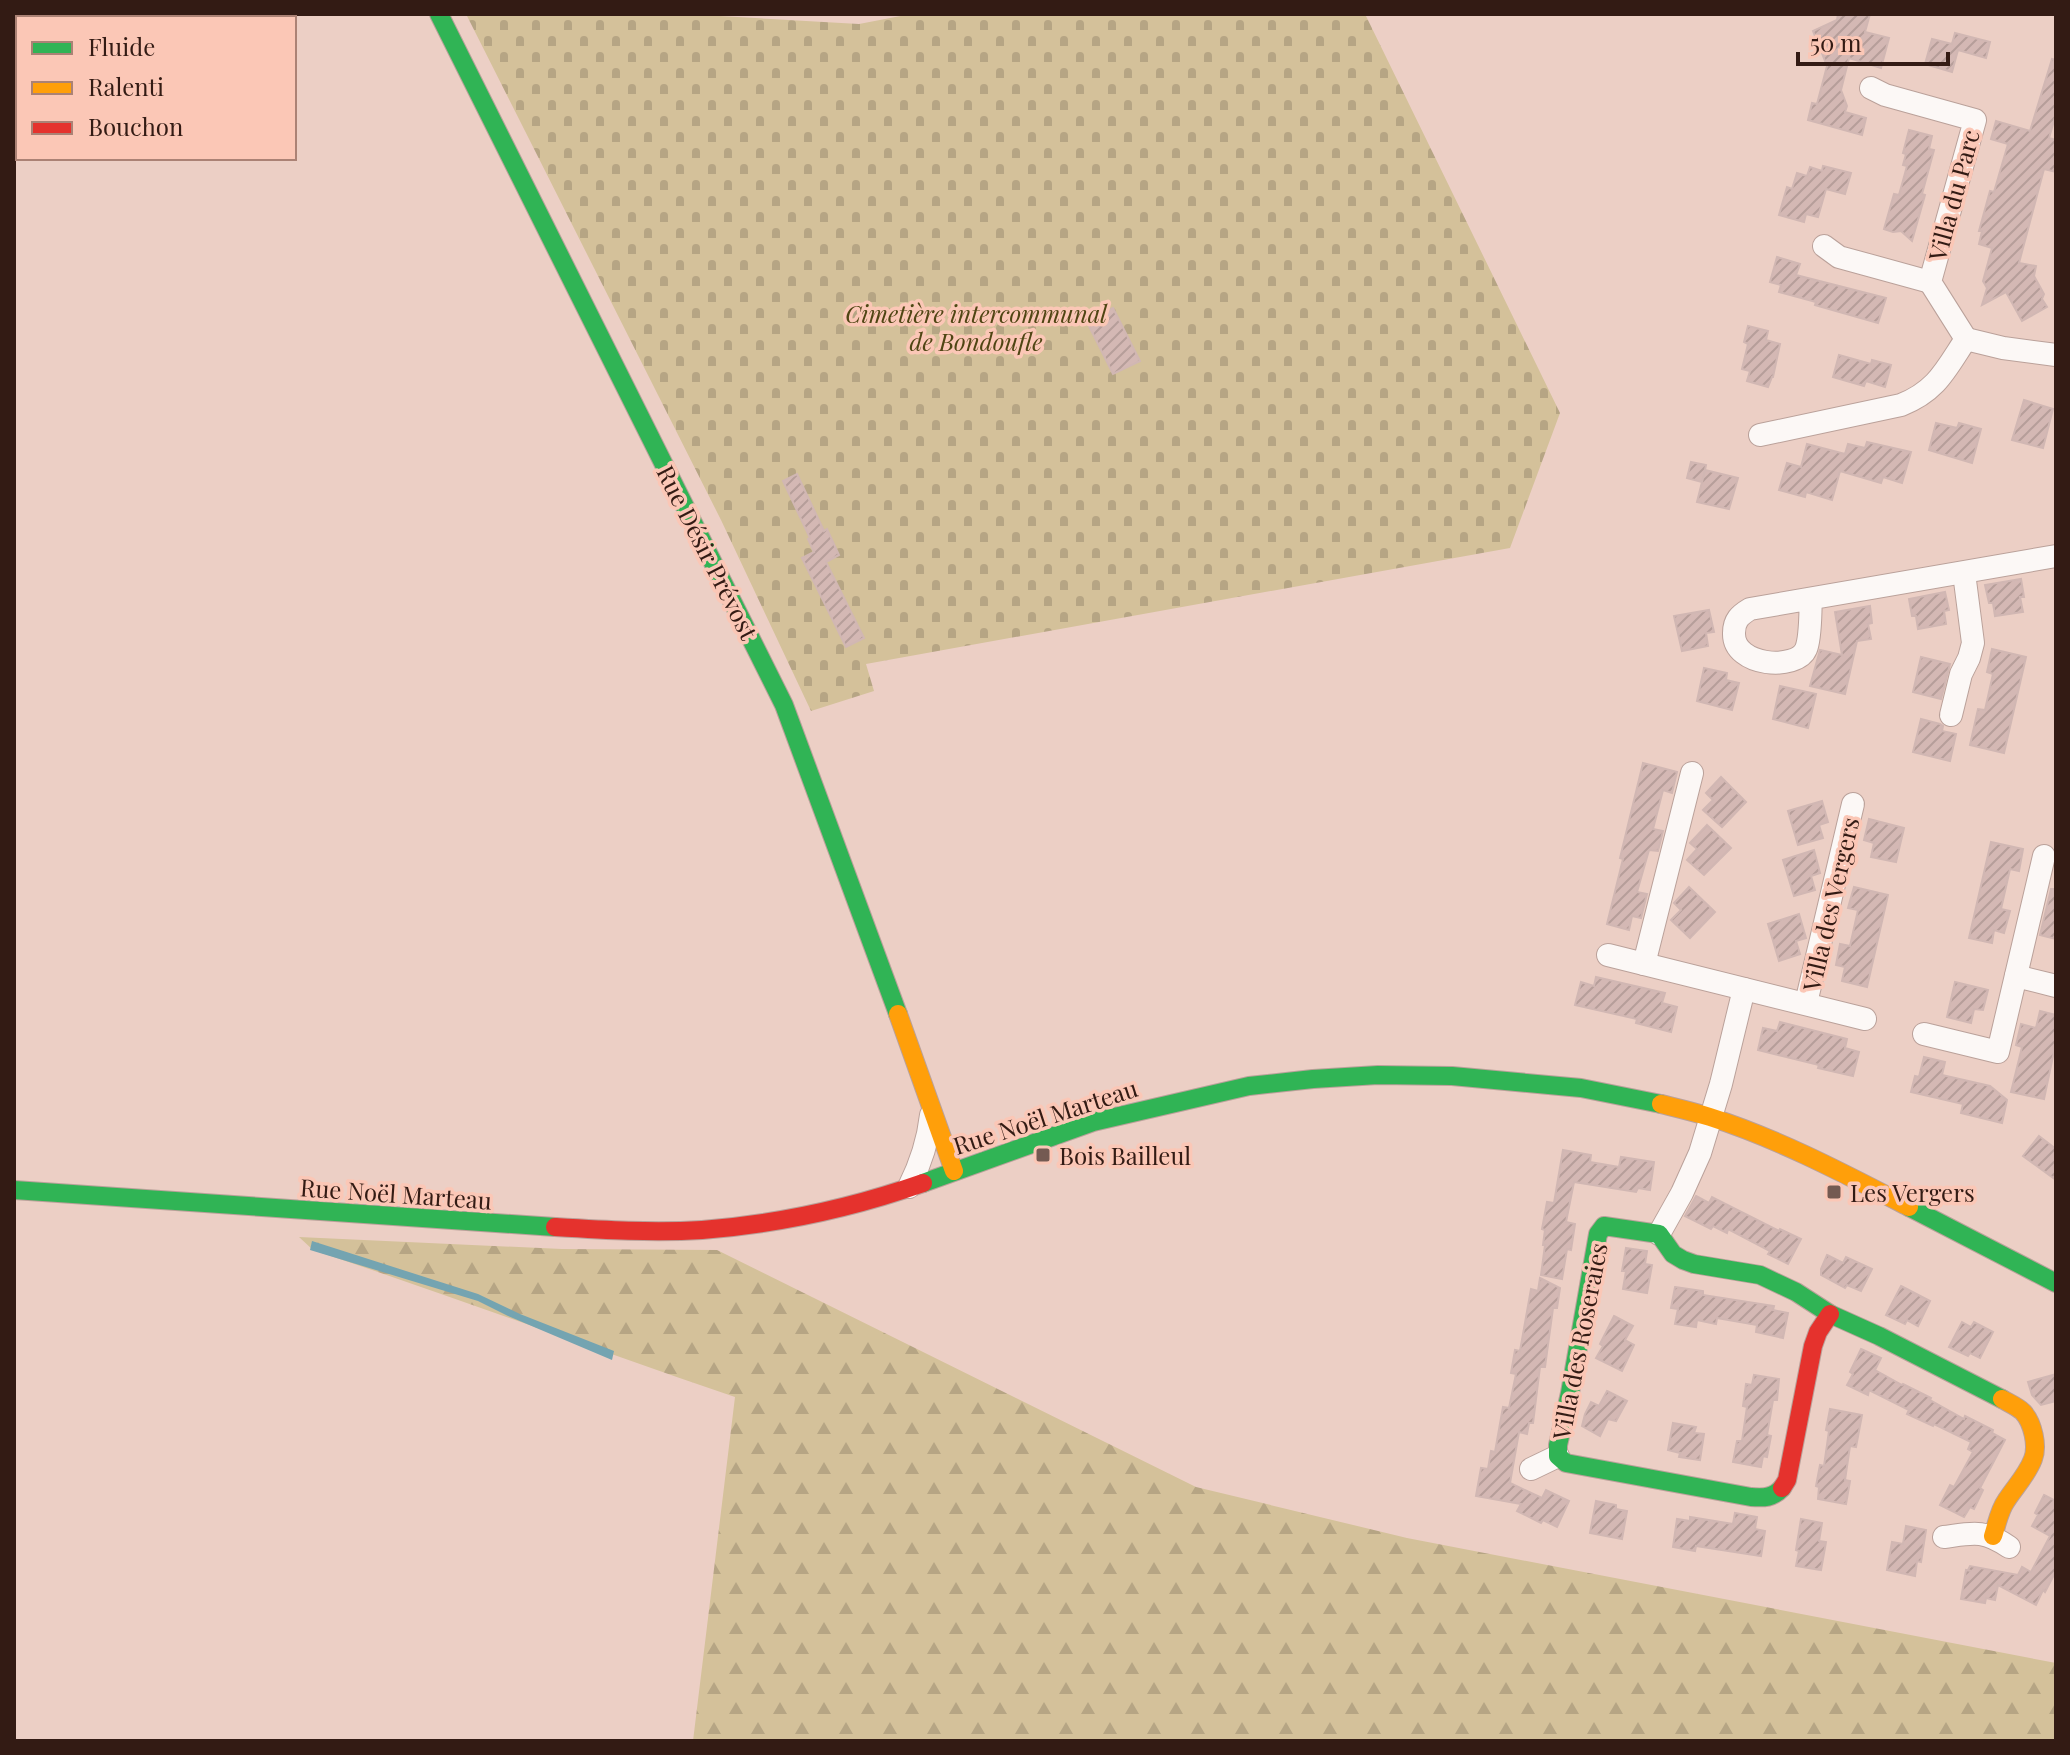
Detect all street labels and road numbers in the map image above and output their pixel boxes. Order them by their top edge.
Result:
street label: Villa du Parc [1920,126,1986,265]
street label: Rue Désir Prévost [650,460,766,645]
street label: Villa des Vergers [1794,814,1866,995]
street label: Rue Noël Marteau [949,1071,1141,1161]
street label: Rue Noël Marteau [299,1170,493,1216]
street label: Villa des Roseraies [1544,1240,1614,1443]

